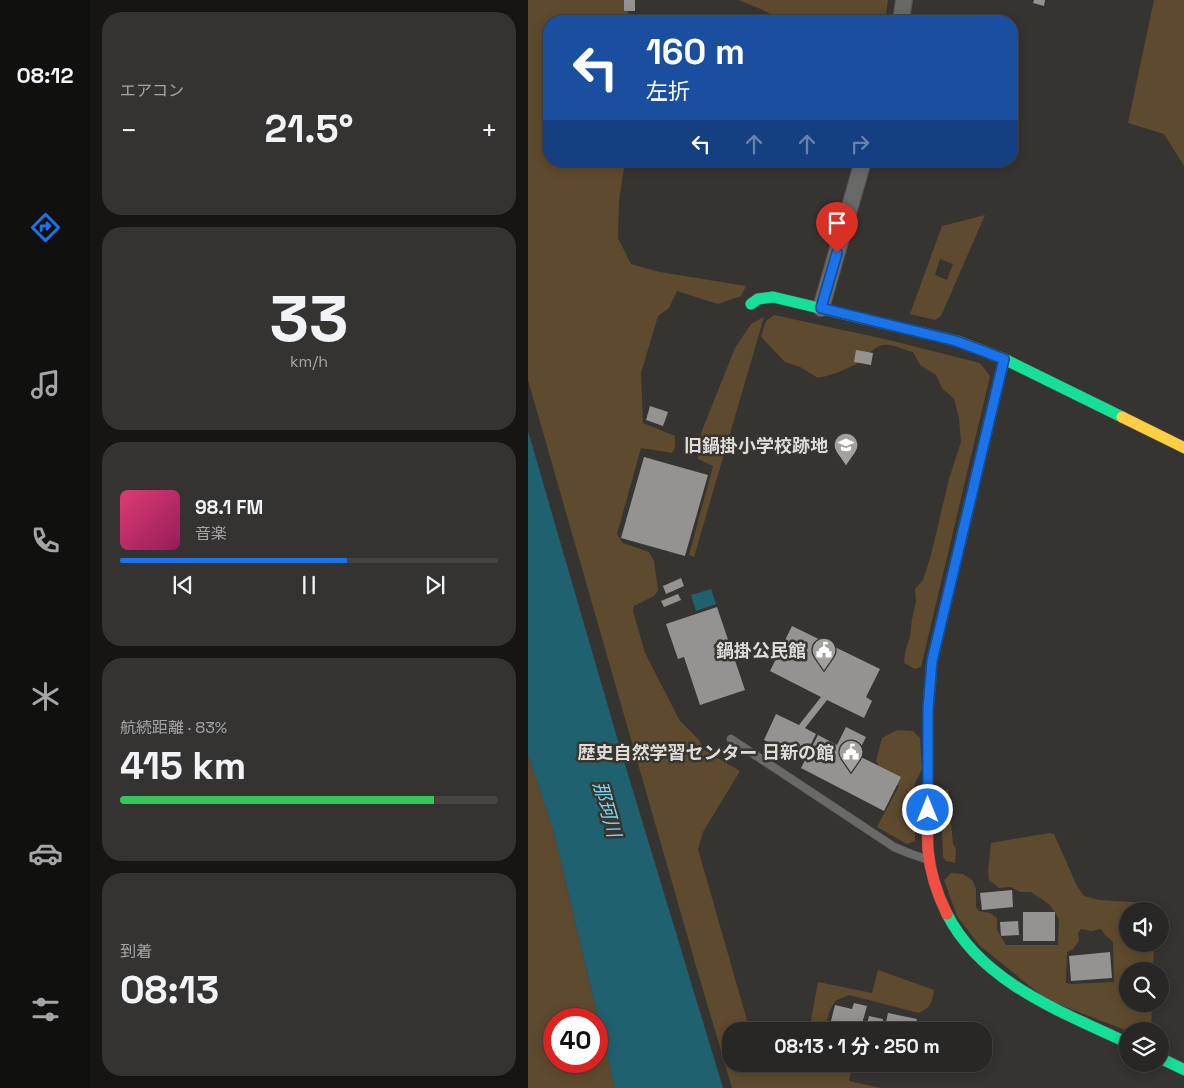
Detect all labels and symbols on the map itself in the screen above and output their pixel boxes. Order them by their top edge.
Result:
pin [816,202,858,253]
school or university icon: 旧鍋掛小学校跡地 [833,432,859,466]
place label: 旧鍋掛小学校跡地 [684,434,828,457]
public building icon: 鍋掛公民館 [811,637,837,671]
place label: 鍋掛公民館 [716,639,806,662]
public building icon: 歴史自然学習センター 日新の館 [838,739,864,773]
place label: 歴史自然学習センター 日新の館 [577,741,834,764]
water label: 那珂川 [587,778,627,842]
position arrow [901,783,953,835]
speed limit sign: 40 [543,1008,608,1073]

